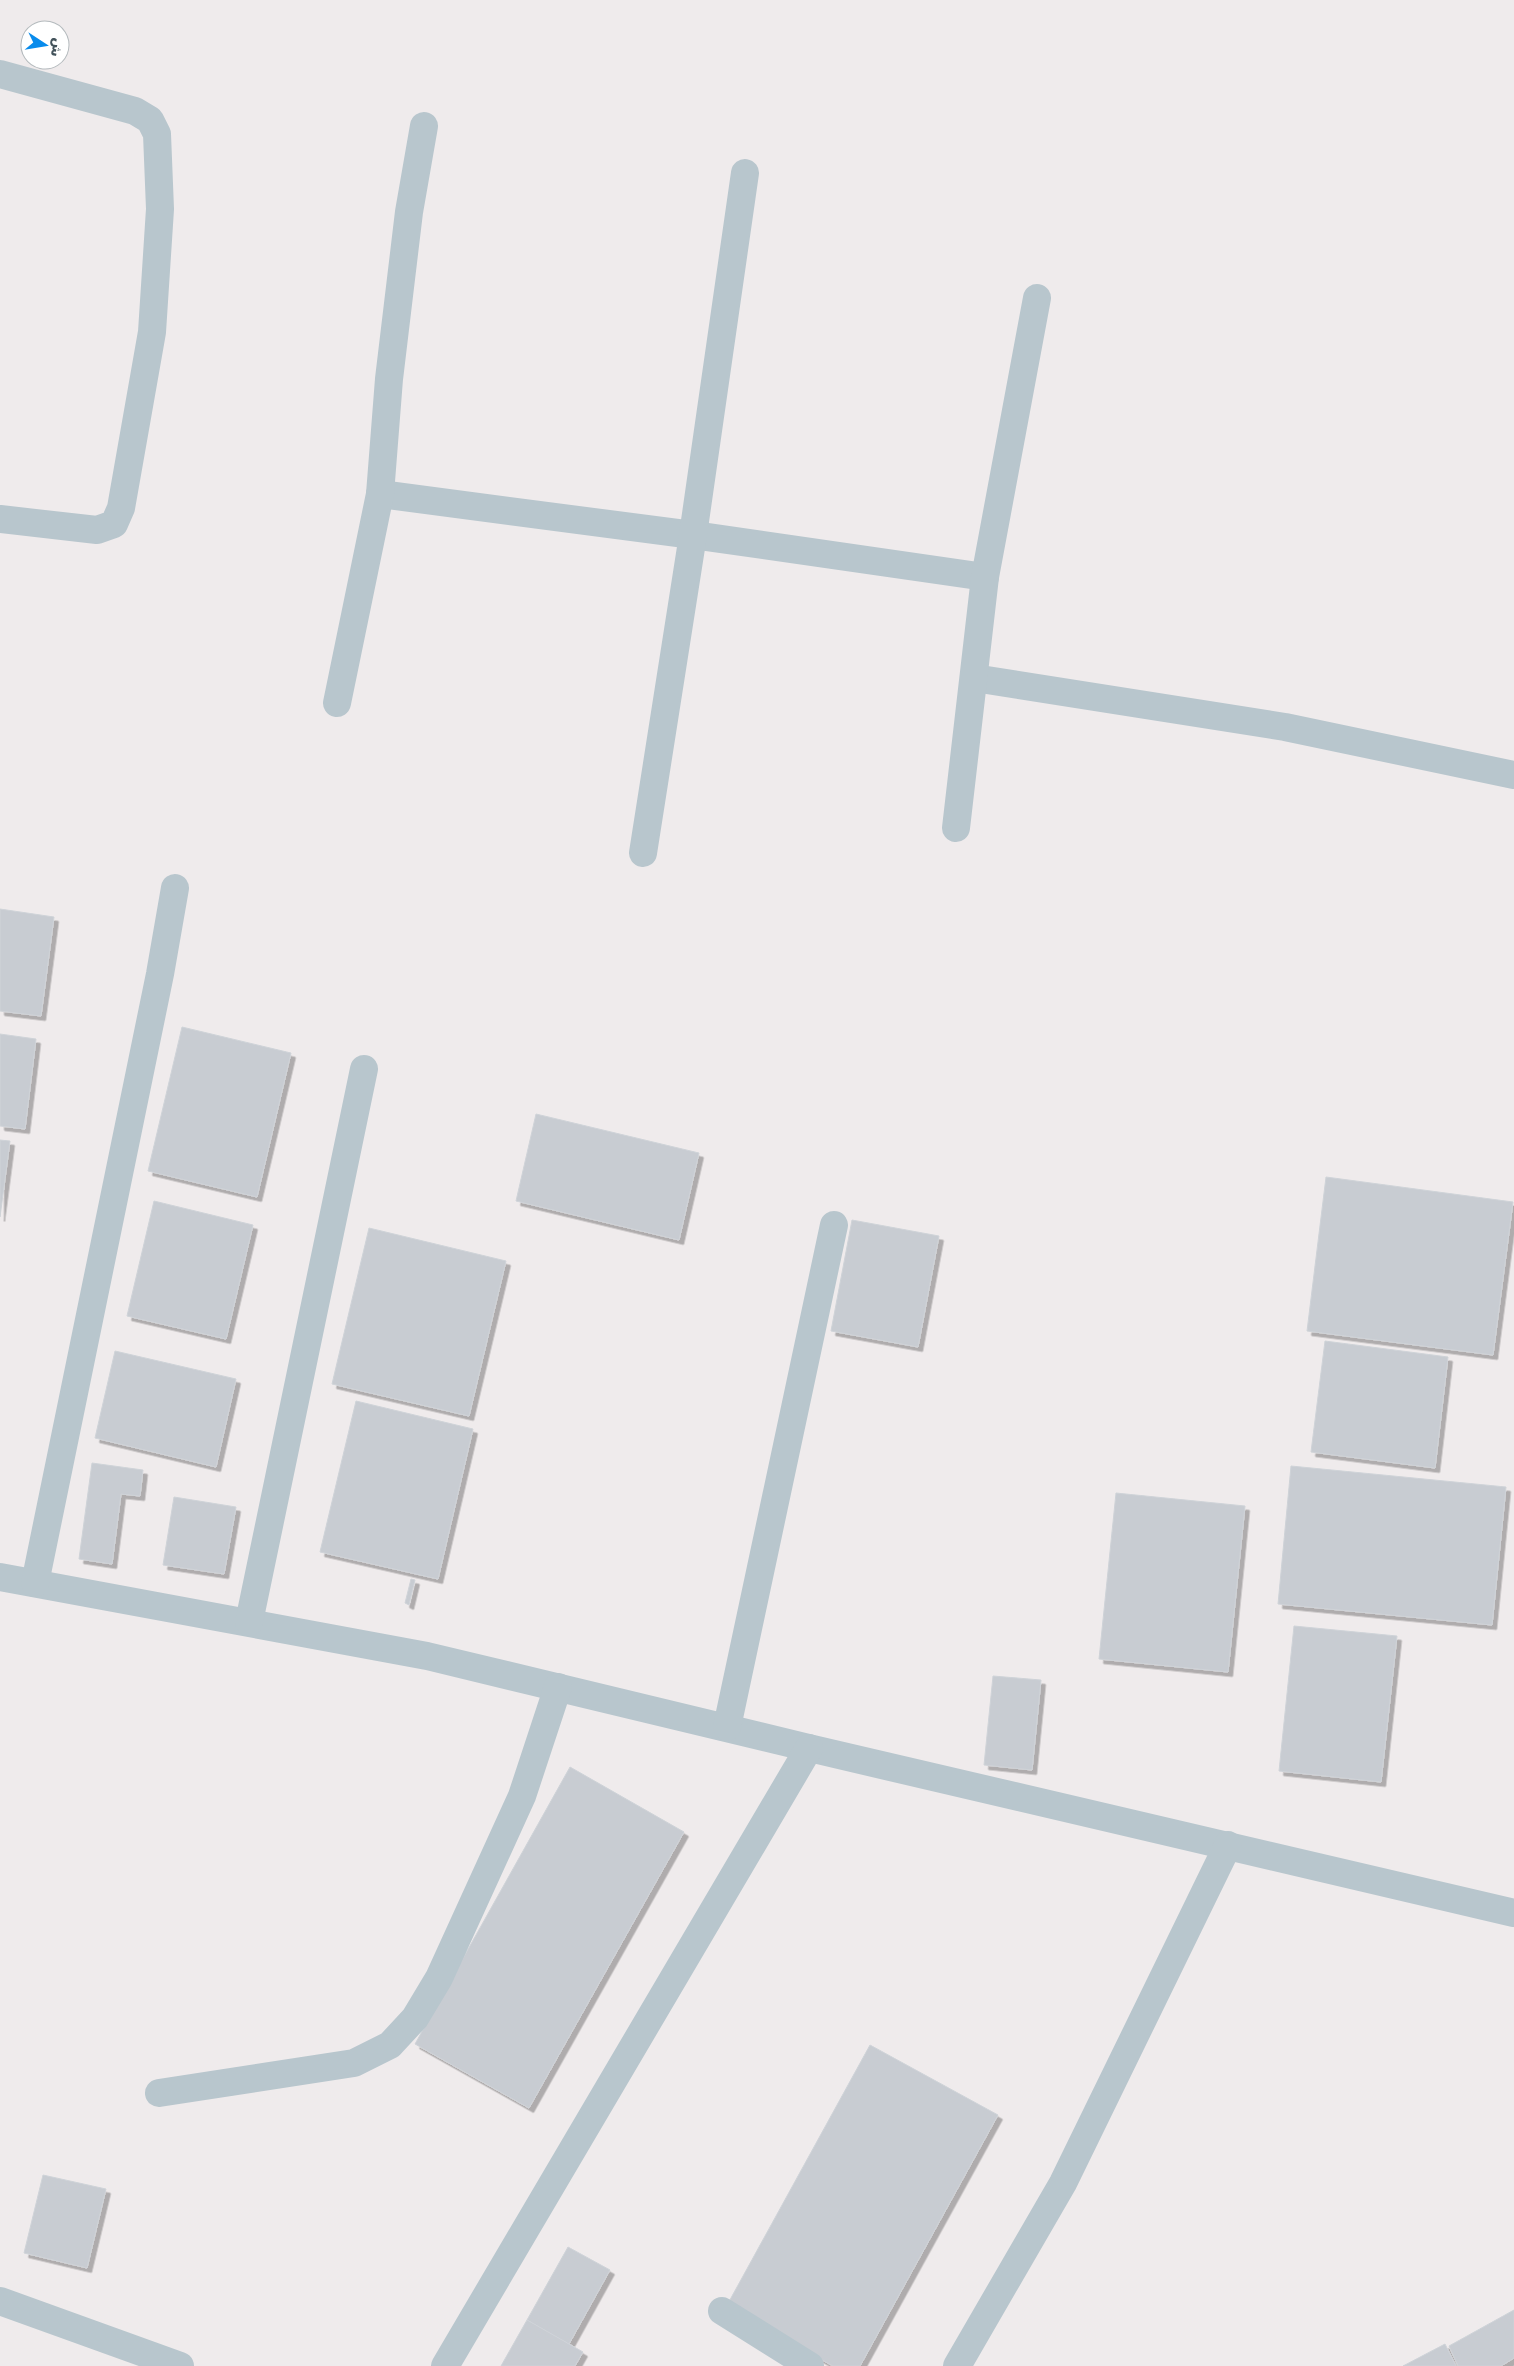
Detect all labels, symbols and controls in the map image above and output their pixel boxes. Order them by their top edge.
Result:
north arrow [20,20,70,70]
text: ش [48,37,68,59]

